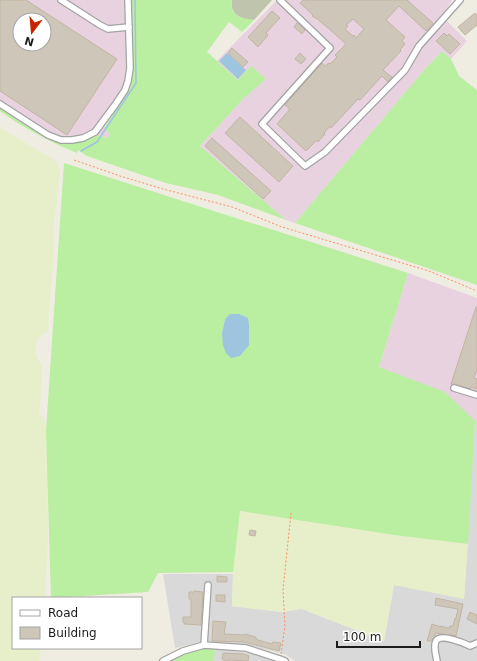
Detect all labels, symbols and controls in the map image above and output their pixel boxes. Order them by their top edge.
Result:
north arrow [12,12,52,52]
text: N [23,34,36,49]
legend [12,597,142,649]
text: Road [48,606,78,620]
scale bar [337,623,420,649]
text: Building [48,626,97,640]
text: 100 m [343,630,381,644]

